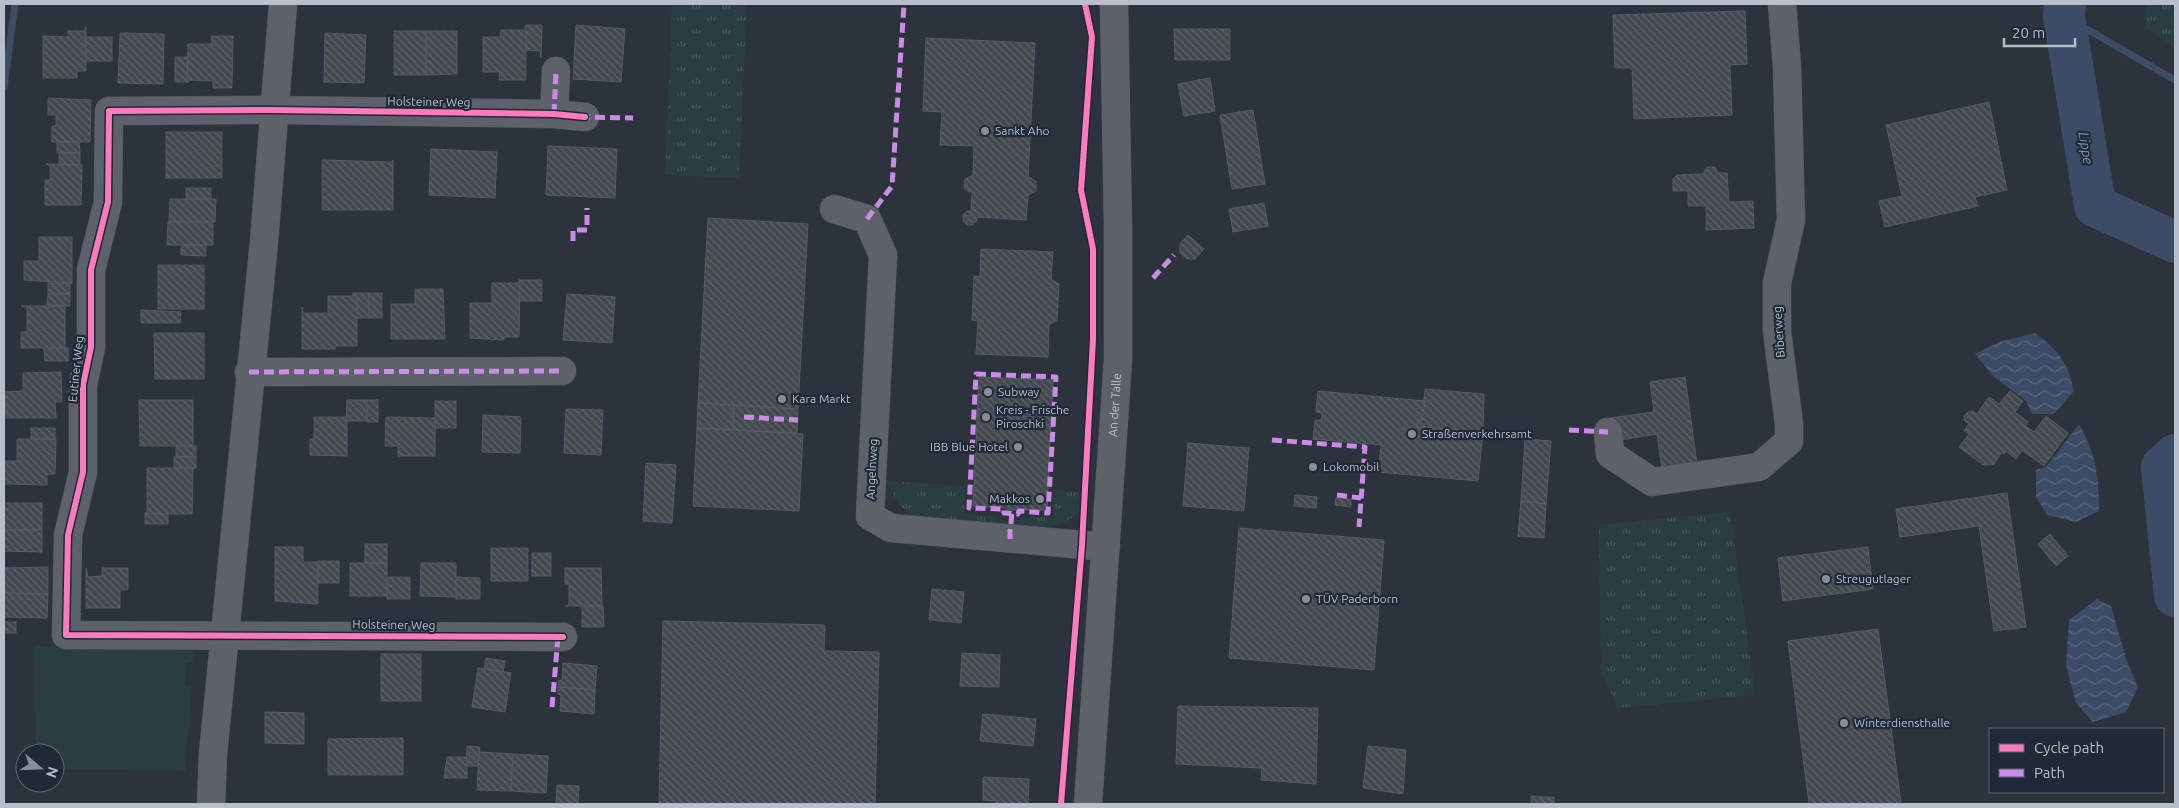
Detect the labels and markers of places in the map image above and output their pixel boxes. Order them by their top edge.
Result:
place label: Sankt Aho [995,124,1050,137]
marker: Sankt Aho [979,125,991,137]
place label: Subway [998,385,1040,398]
marker: Subway [982,386,994,398]
place label: Kara Markt [792,392,851,405]
marker: Kara Markt [776,393,788,405]
place label: Kreis - Frische Piroschki [996,403,1069,430]
marker: Kreis - Frische Piroschki [980,411,992,423]
place label: Straßenverkehrsamt [1422,427,1532,440]
marker: Straßenverkehrsamt [1406,428,1418,440]
place label: IBB Blue Hotel [930,440,1008,453]
marker: IBB Blue Hotel [1012,441,1024,453]
place label: Lokomobil [1323,460,1379,473]
marker: Lokomobil [1307,461,1319,473]
place label: Makkos [989,492,1030,505]
marker: Makkos [1034,493,1046,505]
place label: Streugutlager [1836,572,1911,585]
marker: Streugutlager [1820,573,1832,585]
place label: TÜV Paderborn [1316,592,1398,605]
marker: TÜV Paderborn [1300,593,1312,605]
place label: Winterdiensthalle [1854,716,1950,729]
marker: Winterdiensthalle [1838,717,1850,729]

